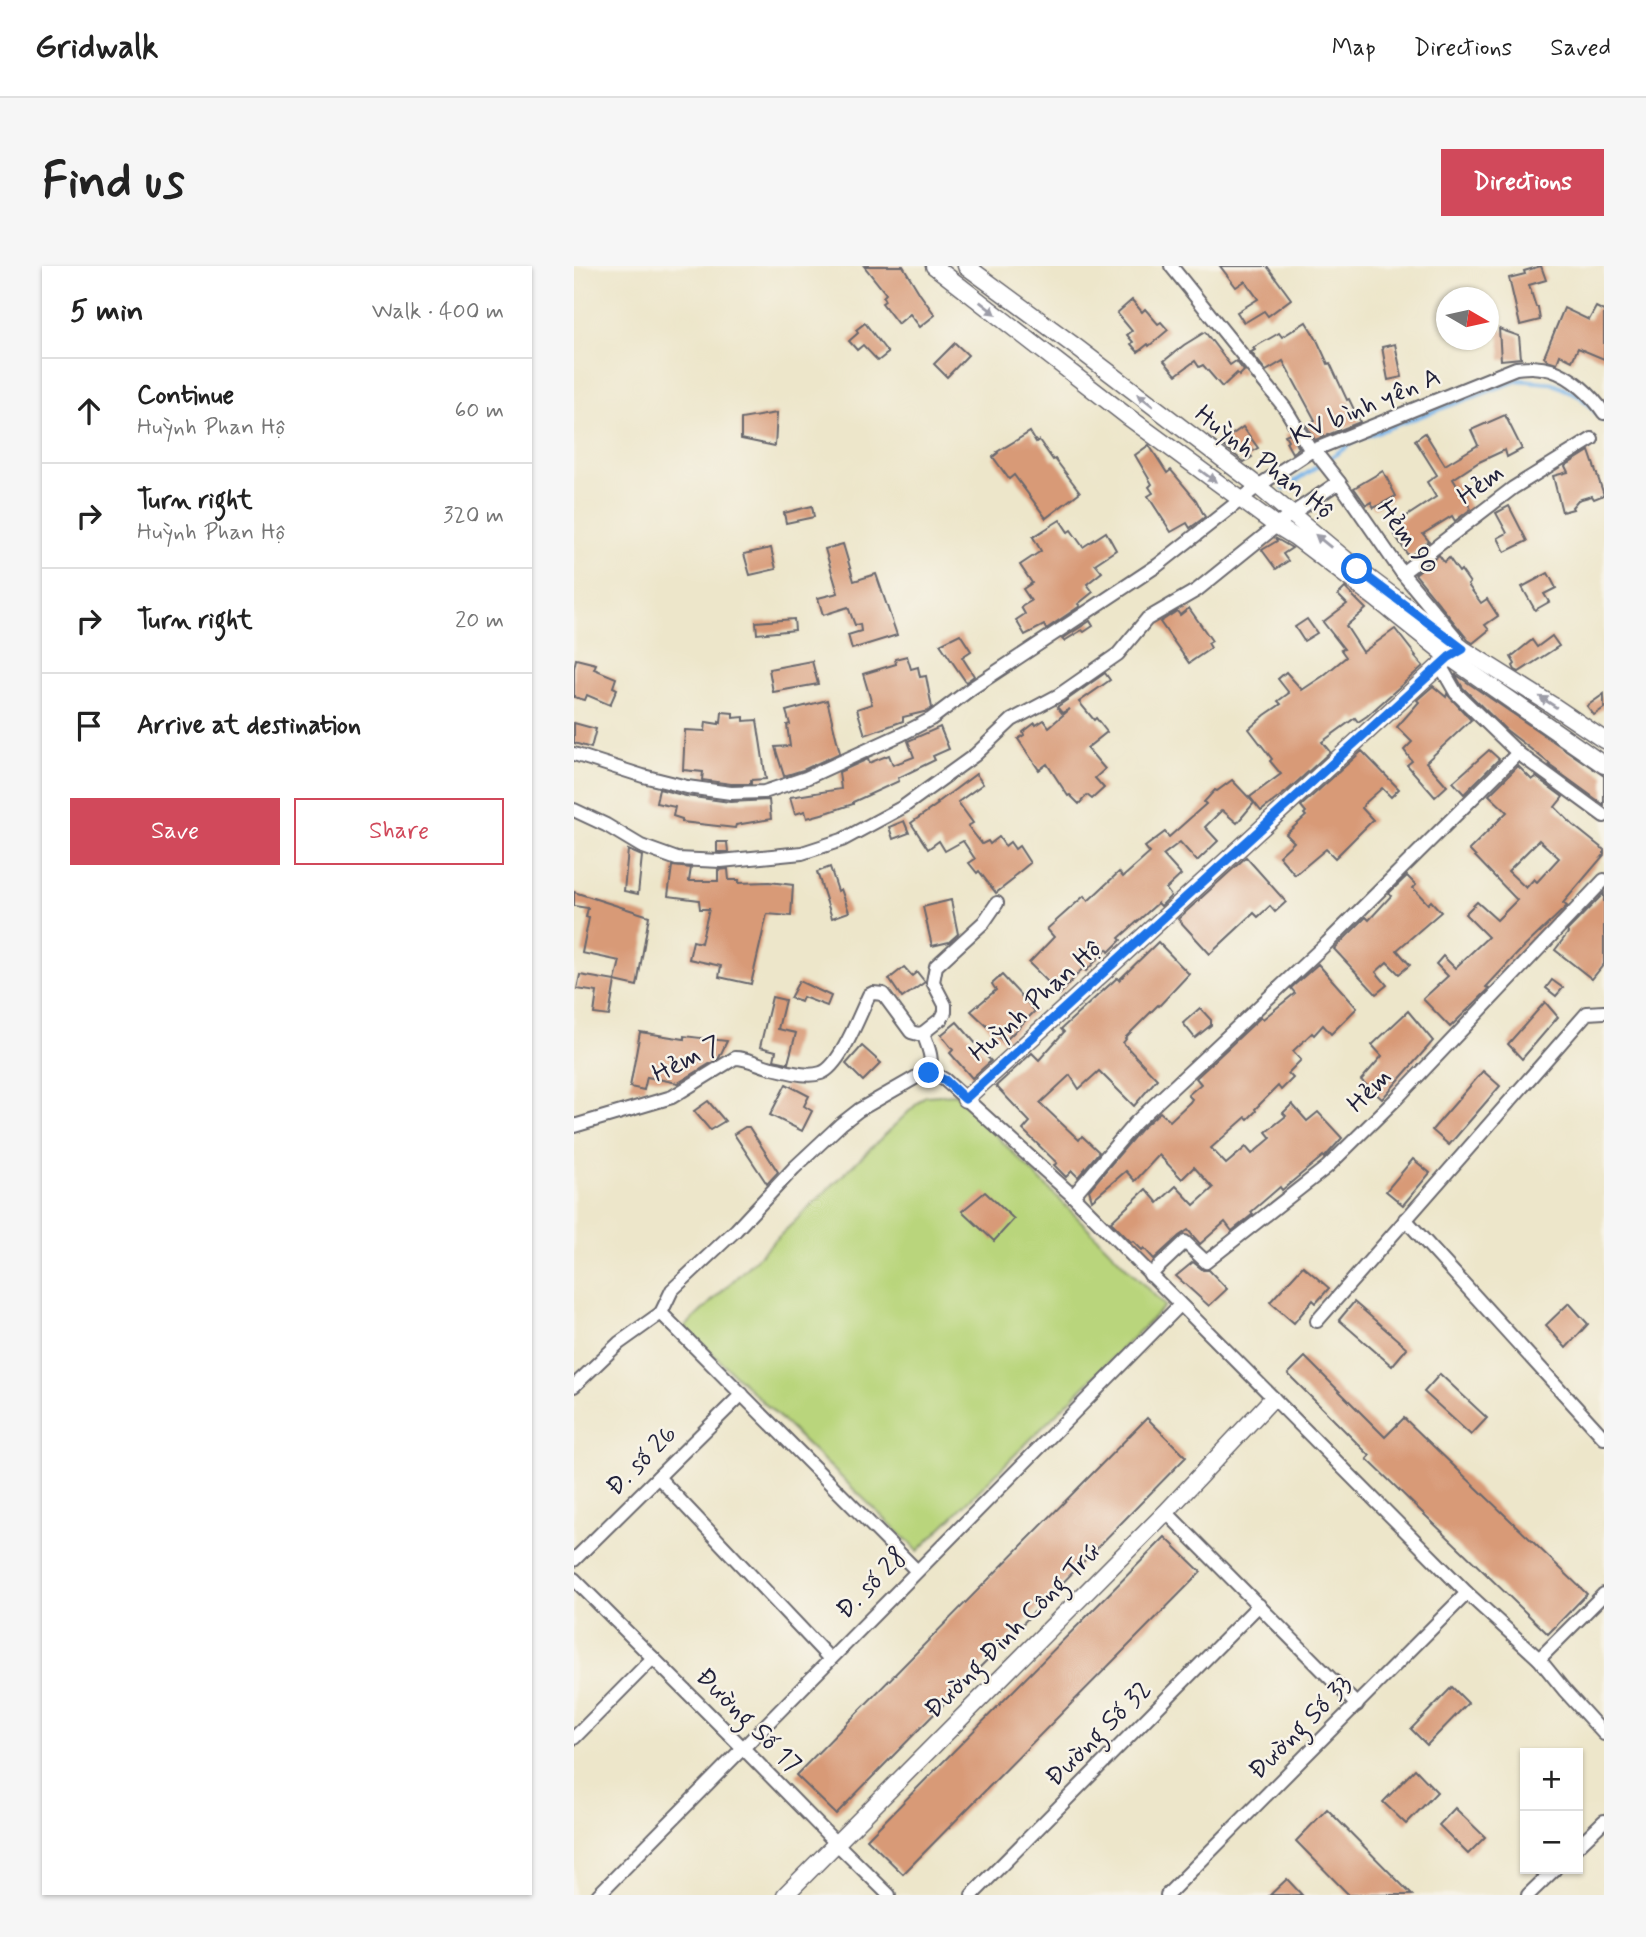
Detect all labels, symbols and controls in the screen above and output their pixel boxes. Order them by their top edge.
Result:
text: Gridwalk [35,26,159,70]
text: Map [1332,33,1376,64]
text: Directions [1414,33,1512,64]
text: Saved [1550,33,1611,64]
button: Directions [1441,149,1604,216]
text: Find us [42,150,185,215]
north arrow [1436,287,1499,350]
text: 5 min [70,292,144,331]
text: Walk · 400 m [372,297,504,327]
one-way arrow [979,301,997,315]
street label: KV bình yên A [1286,360,1446,454]
text: Continue [137,379,234,413]
icon: ahead [70,392,108,430]
one-way arrow [1136,393,1154,408]
text: 60 m [455,396,504,426]
street label: Huỳnh Phan Hộ [1187,398,1341,528]
text: Huỳnh Phan Hộ [137,413,286,443]
street label: Hẻm [1451,456,1511,514]
one-way arrow [1199,469,1217,483]
text: Turn right [137,484,253,518]
street label: Hẻm 90 [1368,494,1446,582]
icon: right [70,497,108,535]
text: 320 m [443,501,504,531]
text: Huỳnh Phan Hộ [137,518,286,548]
one-way arrow [1315,534,1332,549]
route start [1341,553,1372,584]
icon: right [70,602,108,640]
text: Turn right [137,604,253,638]
text: 20 m [455,606,504,636]
one-way arrow [1538,696,1557,709]
icon: arrive [70,707,108,745]
text: Arrive at destination [137,709,361,743]
button: Save [70,798,280,865]
button: Share [294,798,504,865]
street label: Huỳnh Phan Hộ [962,932,1110,1070]
street label: Hẻm 7 [647,1028,727,1092]
route end [913,1057,944,1088]
street label: Hẻm [1340,1061,1400,1121]
street label: Đ. số 26 [599,1418,685,1504]
street label: Đường Đinh Công Trứ [917,1535,1111,1729]
street label: Đ. số 28 [829,1541,915,1627]
street label: Đường Số 17 [686,1661,808,1783]
street label: Đường Số 33 [1241,1668,1363,1790]
street label: Đường Số 32 [1038,1673,1162,1797]
map controls [1520,1748,1583,1874]
button: + [1520,1748,1583,1811]
button: − [1520,1811,1583,1874]

